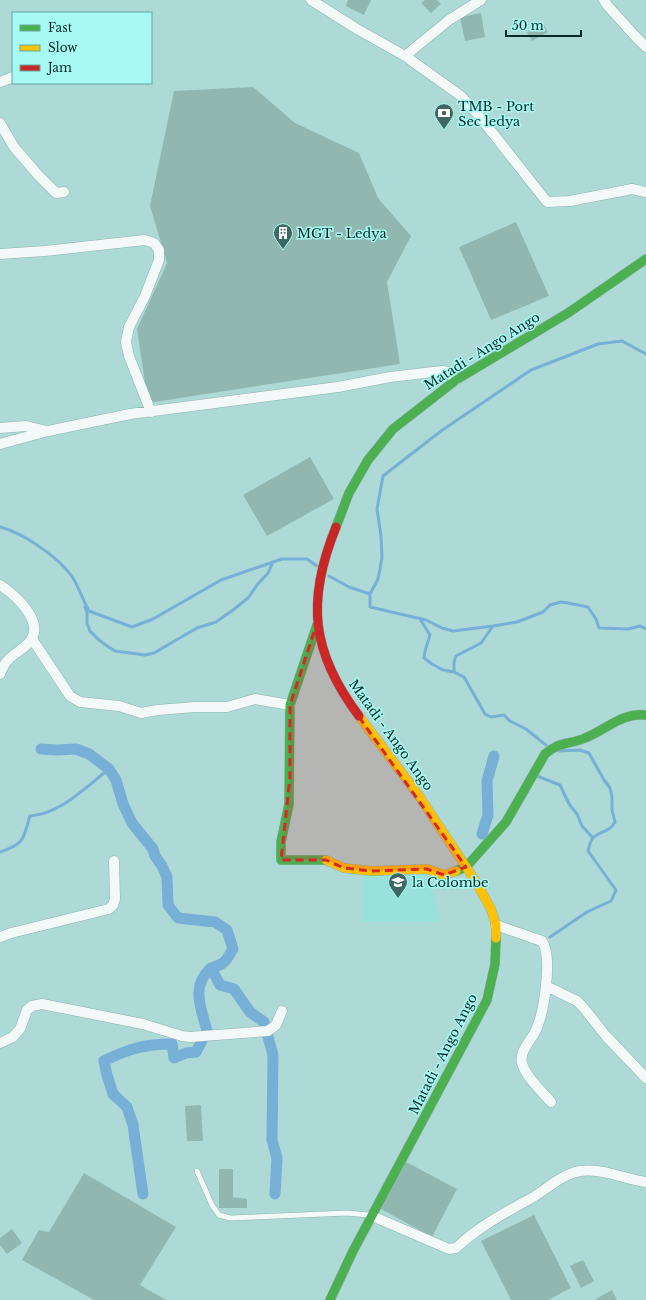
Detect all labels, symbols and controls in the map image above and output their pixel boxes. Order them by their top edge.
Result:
legend [12,12,152,84]
scale bar [506,12,581,38]
text: 50 m [512,18,544,33]
text: Fast [48,20,73,35]
text: Slow [48,40,78,55]
text: Jam [46,60,72,75]
place label: TMB - Port Sec ledya [458,98,534,130]
bank icon: TMB - Port Sec ledya [433,102,455,130]
building icon: MGT - Ledya [272,222,294,250]
place label: MGT - Ledya [297,225,387,242]
street label: Matadi - Ango Ango [421,308,543,394]
street label: Matadi - Ango Ango [345,676,437,794]
school or university icon: la Colombe [387,871,409,899]
place label: la Colombe [412,874,489,891]
street label: Matadi - Ango Ango [405,991,481,1117]

